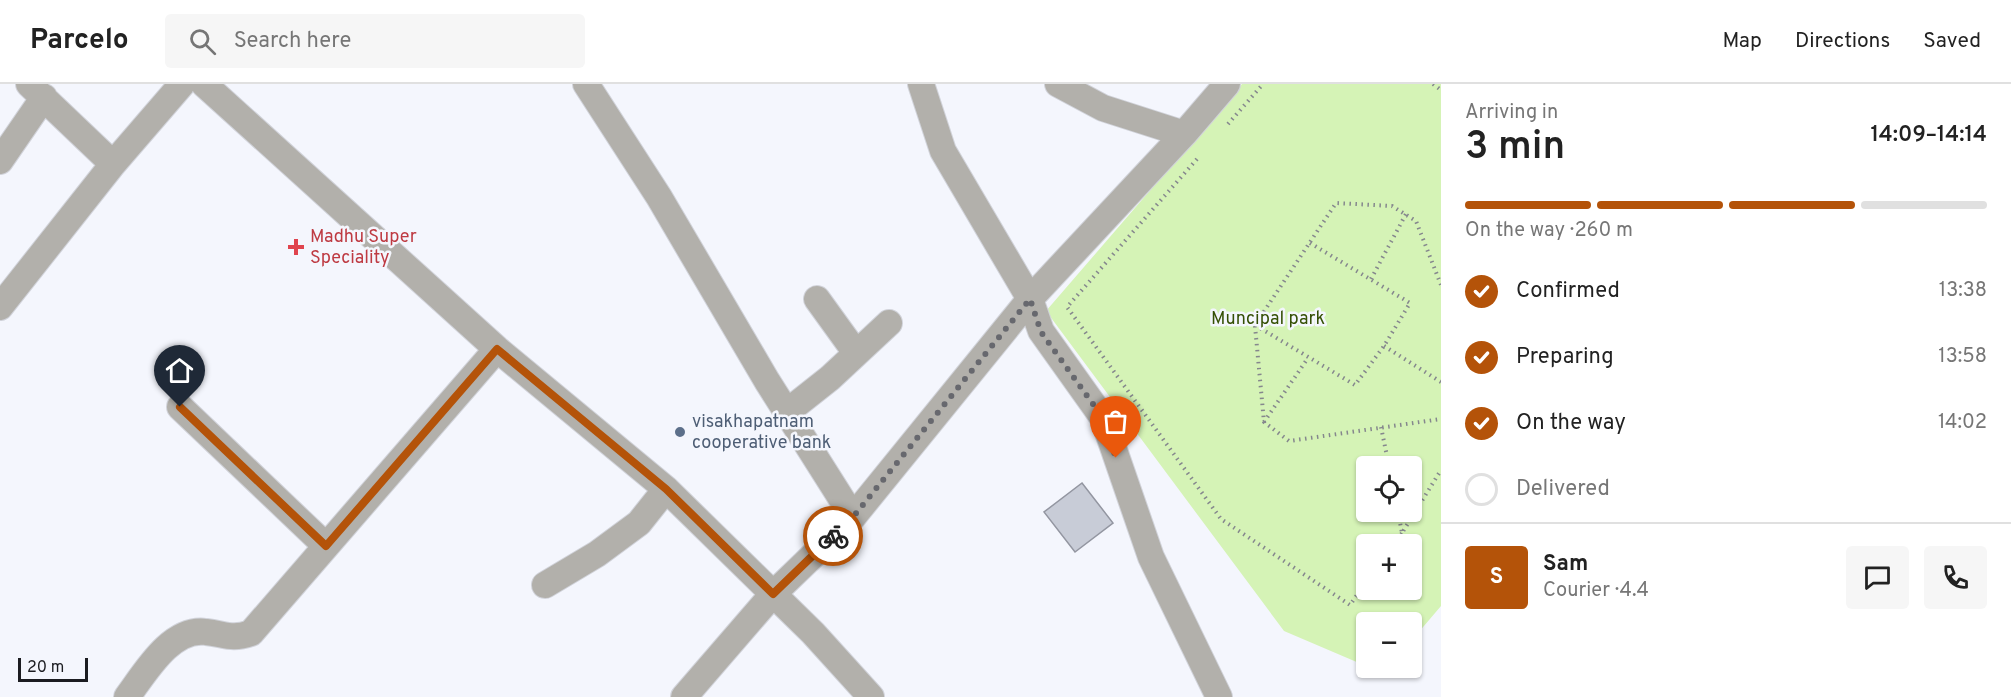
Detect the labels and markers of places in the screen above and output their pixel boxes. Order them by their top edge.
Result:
place label: Madhu Super Speciality [310,226,417,270]
marker: Madhu Super Speciality [287,238,305,256]
pin [154,345,205,407]
pin [1090,396,1141,458]
place label: visakhapatnam cooperative bank [692,411,831,455]
marker: visakhapatnam cooperative bank [673,425,687,439]

